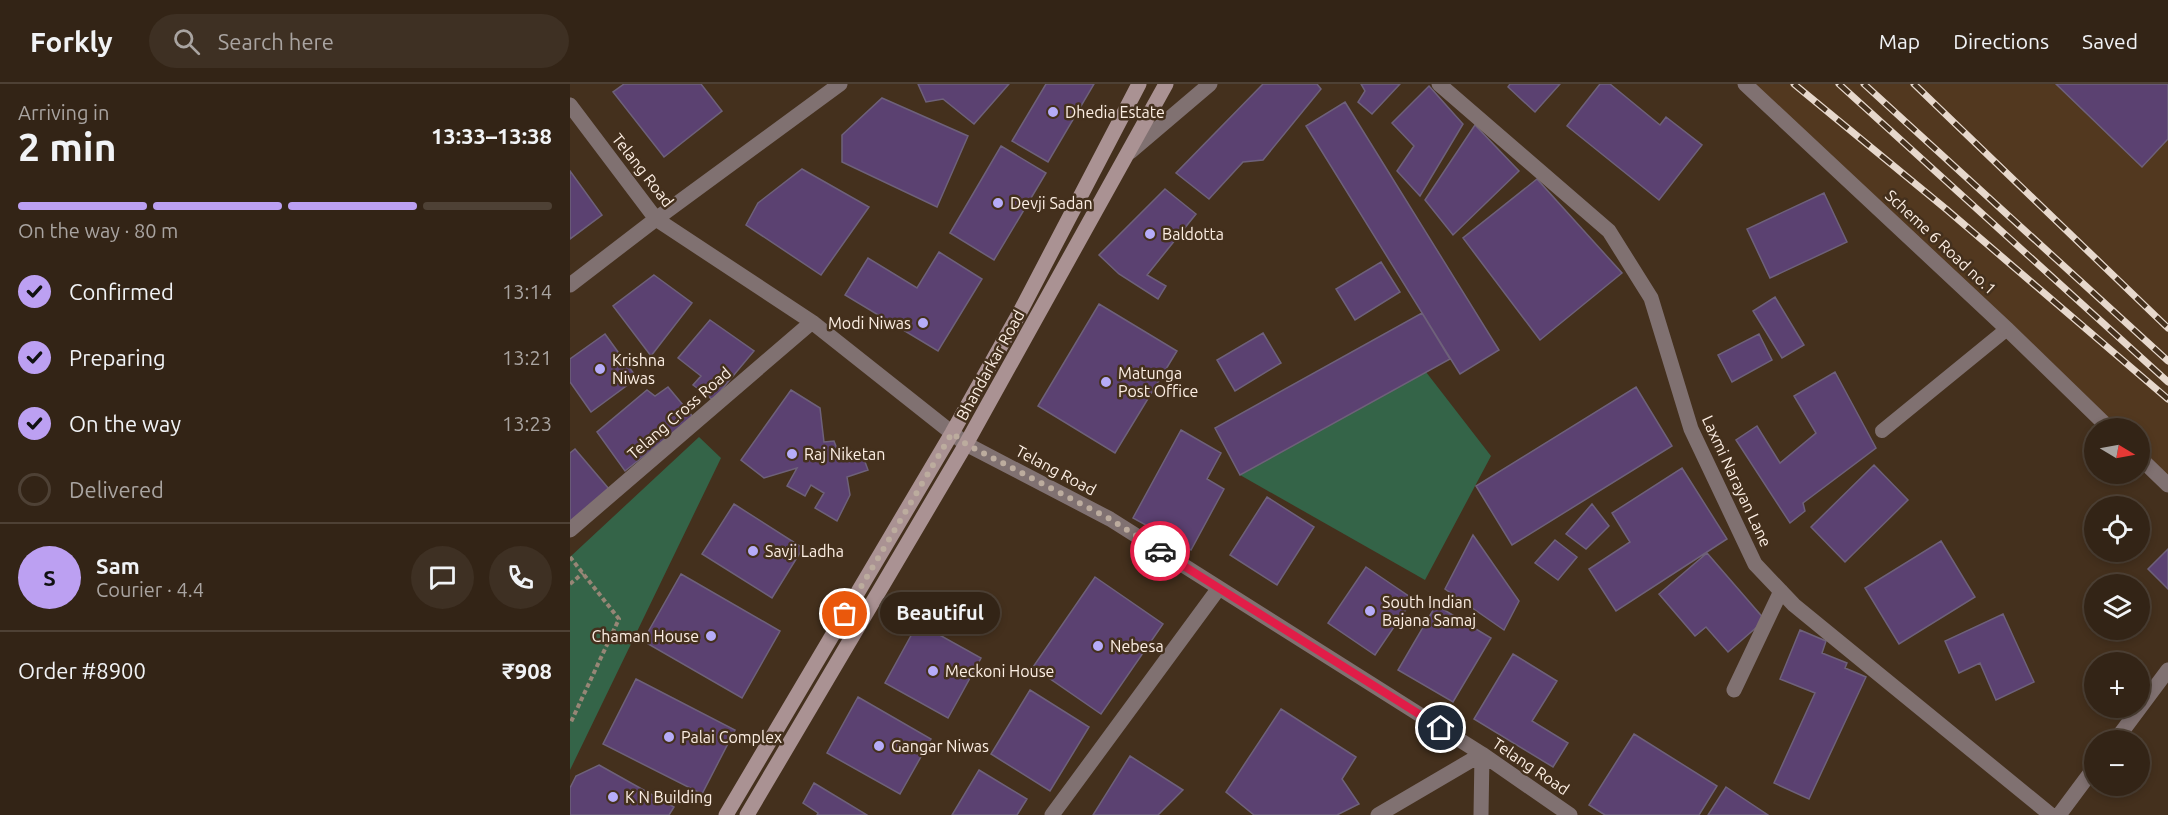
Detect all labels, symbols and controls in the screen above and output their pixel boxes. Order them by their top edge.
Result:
search box [149,14,569,68]
icon: search [170,25,203,58]
text: Forkly [30,26,113,57]
text: Search here [218,29,334,54]
text: Map [1879,29,1920,53]
text: Directions [1953,29,2049,53]
text: Saved [2082,29,2138,53]
text: Arriving in [18,101,109,124]
place label: Dhedia Estate [1065,103,1165,121]
marker: Dhedia Estate [1046,105,1060,119]
text: 13:33–13:38 [431,123,552,148]
text: 2 min [18,125,117,168]
street label: Telang Road [609,130,677,210]
street label: Scheme 6 Road no.1 [1882,186,2000,298]
place label: Devji Sadan [1010,194,1093,212]
marker: Devji Sadan [991,196,1005,210]
text: On the way · 80 m [18,219,178,242]
place label: Baldotta [1162,225,1224,243]
marker: Baldotta [1143,227,1157,241]
icon: check [18,275,51,308]
text: Confirmed [69,279,174,304]
text: 13:14 [502,280,552,303]
street label: Bhandarkar Road [952,307,1028,423]
place label: Modi Niwas [828,314,911,332]
marker: Modi Niwas [916,316,930,330]
icon: check [18,341,51,374]
text: Preparing [69,345,166,370]
text: 13:21 [502,346,552,369]
place label: Krishna Niwas [612,351,665,387]
marker: Krishna Niwas [593,362,607,376]
street label: Telang Cross Road [624,363,734,463]
place label: Matunga Post Office [1118,364,1198,400]
marker: Matunga Post Office [1099,375,1113,389]
icon: check [18,407,51,440]
text: On the way [69,411,181,436]
text: 13:23 [502,412,552,435]
street label: Laxmi Narayan Lane [1699,412,1775,550]
north arrow [2084,418,2150,484]
map controls [2084,418,2150,796]
street label: Telang Road [1013,441,1099,499]
place label: Raj Niketan [804,445,885,463]
marker: Raj Niketan [785,447,799,461]
text: Delivered [69,477,164,502]
button: locate [2084,496,2150,562]
courier [1130,521,1190,581]
icon: car [1144,535,1177,568]
place label: Savji Ladha [765,542,844,560]
marker: Savji Ladha [746,544,760,558]
button: chat [411,546,474,609]
button: phone [489,546,552,609]
text: Sam [96,553,140,578]
text: S [43,565,56,590]
button: layers [2084,574,2150,640]
text: Courier · 4.4 [96,578,204,601]
pin [819,588,870,639]
callout: Beautiful [881,593,1001,635]
place label: South Indian Bajana Samaj [1382,593,1476,629]
icon: bag [828,597,861,630]
text: Beautiful [896,601,984,624]
marker: South Indian Bajana Samaj [1363,604,1377,618]
place label: Chaman House [592,627,699,645]
marker: Chaman House [704,629,718,643]
place label: Nebesa [1110,637,1164,655]
marker: Nebesa [1091,639,1105,653]
button: + [2084,652,2150,718]
text: Order #8900 [18,658,146,683]
text: ₹908 [502,658,552,683]
place label: Meckoni House [945,662,1054,680]
marker: Meckoni House [926,664,940,678]
pin [1415,702,1466,753]
icon: home [1424,711,1457,744]
place label: Palai Complex [681,728,782,746]
marker: Palai Complex [662,730,676,744]
button: − [2084,730,2150,796]
street label: Telang Road [1489,734,1573,798]
place label: Gangar Niwas [891,737,989,755]
marker: Gangar Niwas [872,739,886,753]
place label: K N Building [625,788,712,806]
marker: K N Building [606,790,620,804]

